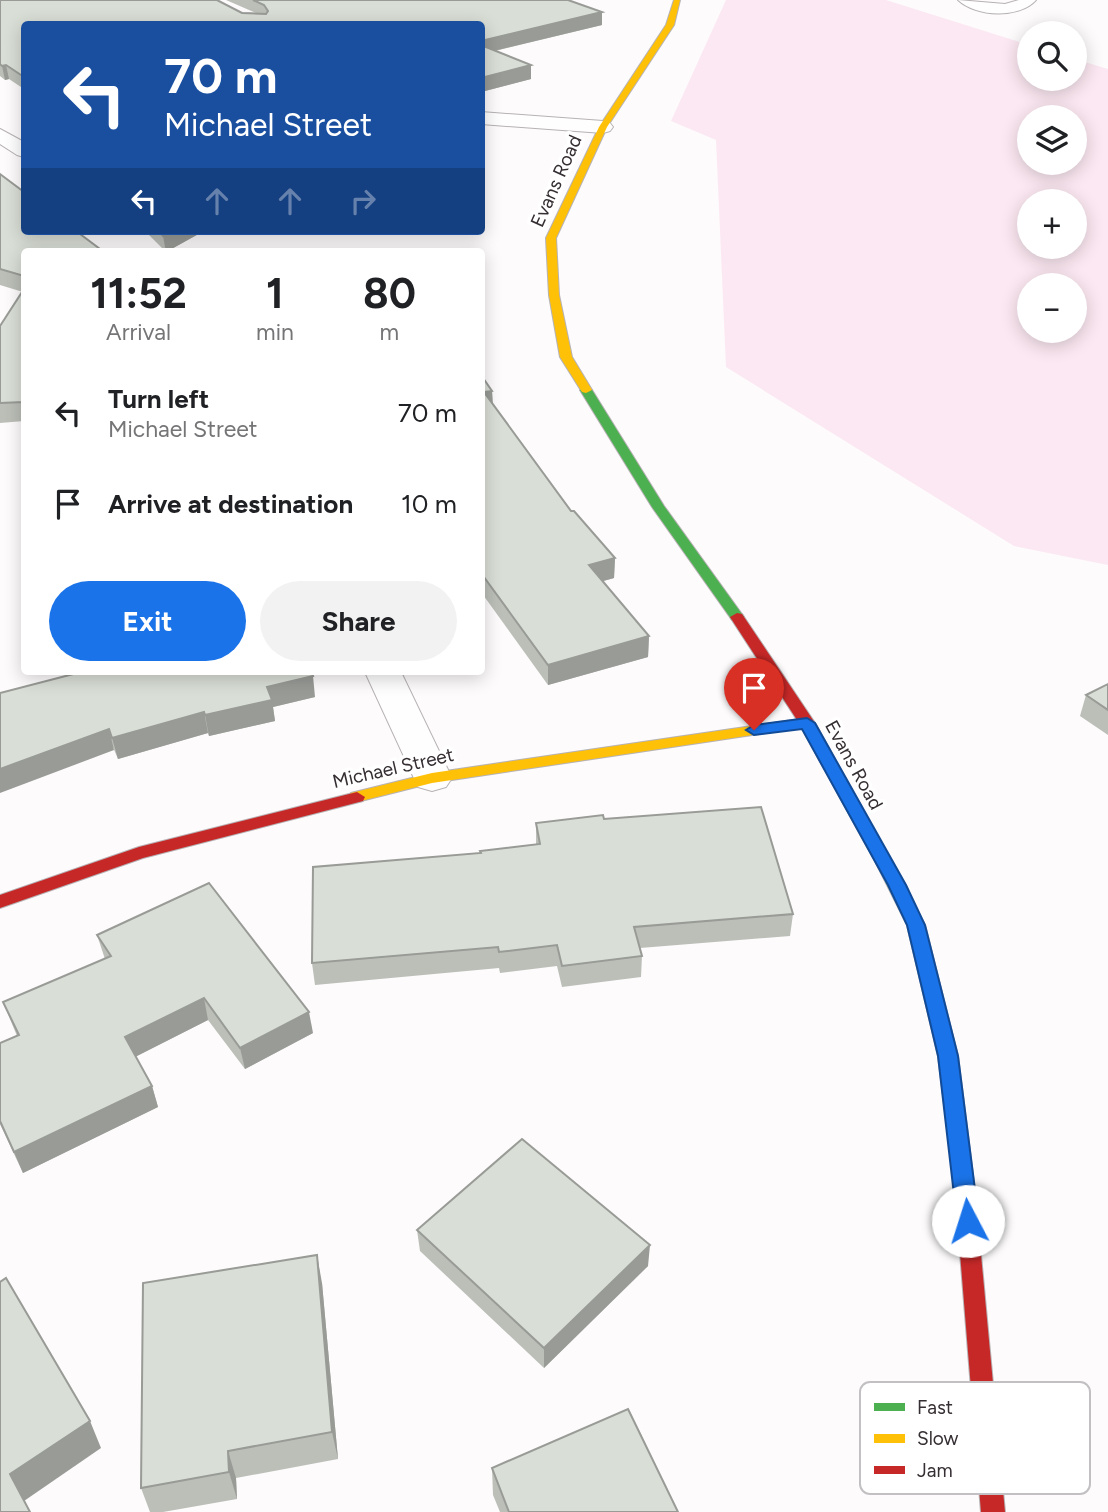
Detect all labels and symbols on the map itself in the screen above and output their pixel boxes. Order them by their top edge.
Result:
street label: Evans Road [525,131,587,231]
pin [724,658,784,730]
street label: Evans Road [820,716,888,814]
street label: Michael Street [330,743,456,793]
position arrow [931,1184,1005,1258]
legend [860,1382,1090,1494]
text: Fast [917,1396,953,1419]
text: Slow [917,1427,959,1450]
text: Jam [917,1459,953,1482]

